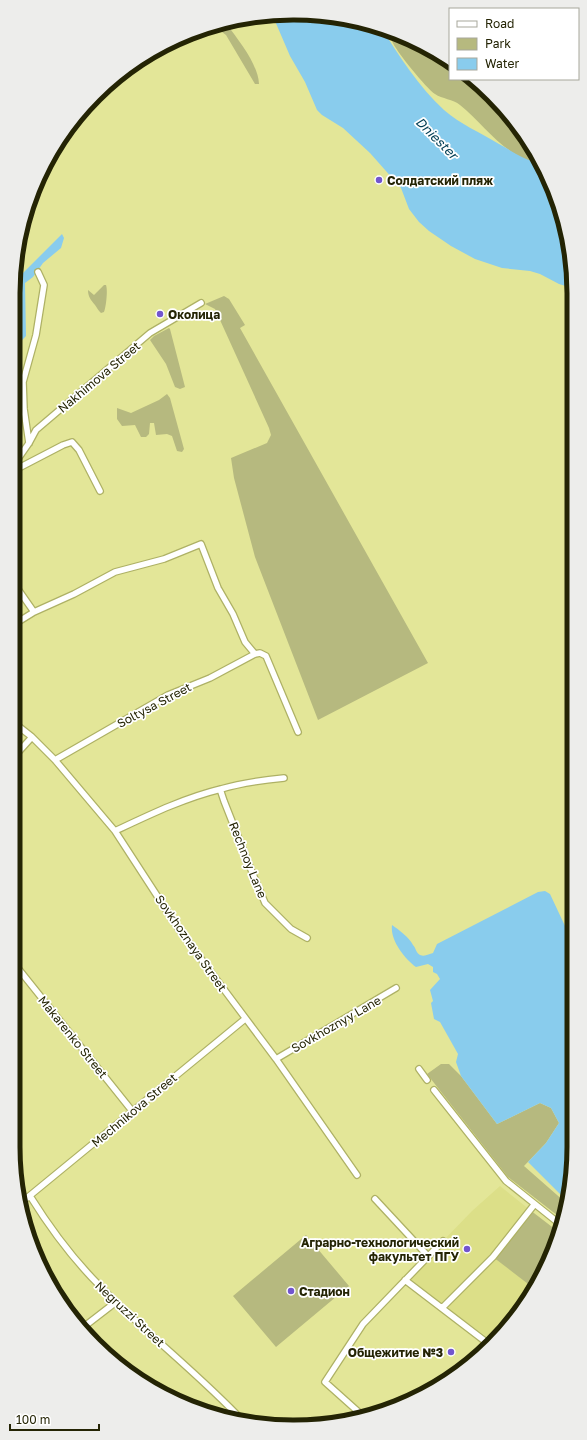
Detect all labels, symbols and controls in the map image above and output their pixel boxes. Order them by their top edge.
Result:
legend [449,8,579,80]
text: Road [485,16,514,31]
text: Park [485,36,511,51]
text: Water [485,56,519,71]
water label: Dniester [413,114,463,164]
place label: Солдатский пляж [387,173,493,188]
marker: Солдатский пляж [374,175,384,185]
place label: Околица [168,307,220,322]
marker: Околица [155,309,165,319]
street label: Nakhimova Street [55,338,143,416]
street label: Soltysa Street [114,679,194,731]
street label: Rechnoy Lane [226,820,270,900]
street label: Sovkhoznaya Street [152,892,230,994]
street label: Sovkhoznyy Lane [289,992,383,1056]
street label: Makarenko Street [35,993,111,1081]
street label: Mechnikova Street [88,1070,180,1150]
place label: Аграрно-технологический факультет ПГУ [301,1235,459,1264]
marker: Аграрно-технологический факультет ПГУ [462,1244,472,1254]
street label: Negruzzi Street [92,1278,168,1350]
place label: Стадион [299,1284,350,1299]
marker: Стадион [286,1286,296,1296]
place label: Общежитие №3 [348,1345,443,1360]
marker: Общежитие №3 [446,1347,456,1357]
scale bar [10,1406,99,1432]
text: 100 m [16,1412,50,1427]

